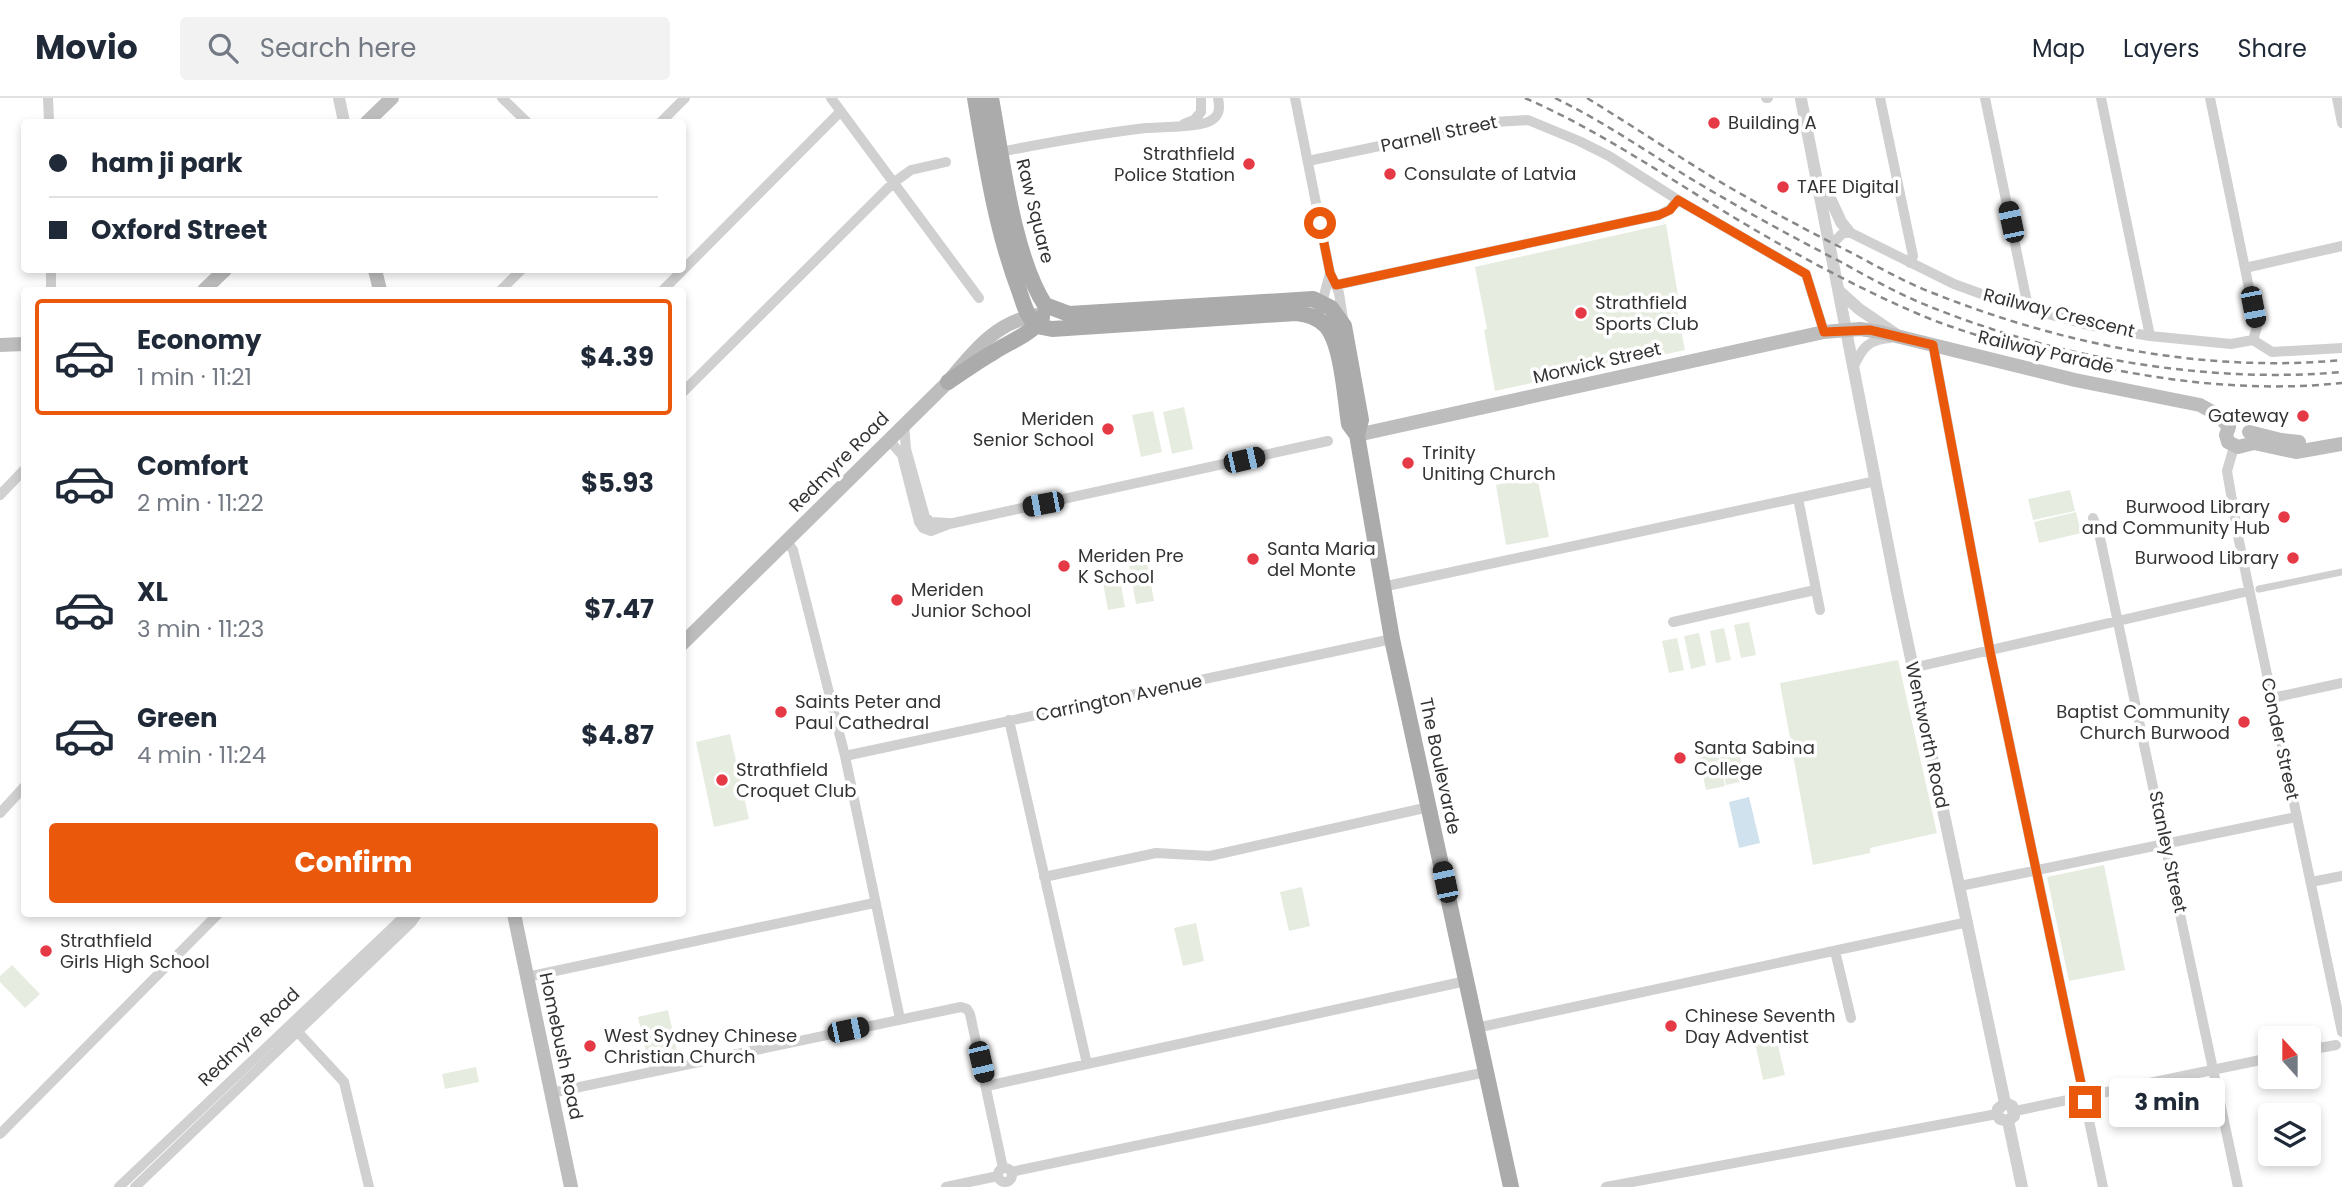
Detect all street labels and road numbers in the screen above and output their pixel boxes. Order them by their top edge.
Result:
street label: Parnell Street [1378,109,1499,158]
street label: Raw Square [1010,156,1061,266]
street label: Railway Crescent [1981,282,2137,343]
street label: Railway Parade [1976,324,2116,379]
street label: Morwick Street [1530,336,1663,389]
street label: Redmyre Road [783,406,894,517]
street label: Wentworth Road [1900,659,1955,811]
street label: Carrington Avenue [1033,668,1204,727]
street label: Conder Street [2255,675,2306,802]
street label: The Boulevarde [1414,695,1467,837]
street label: Stanley Street [2143,789,2194,915]
street label: Homebush Road [534,970,589,1122]
street label: Redmyre Road [192,982,305,1092]

